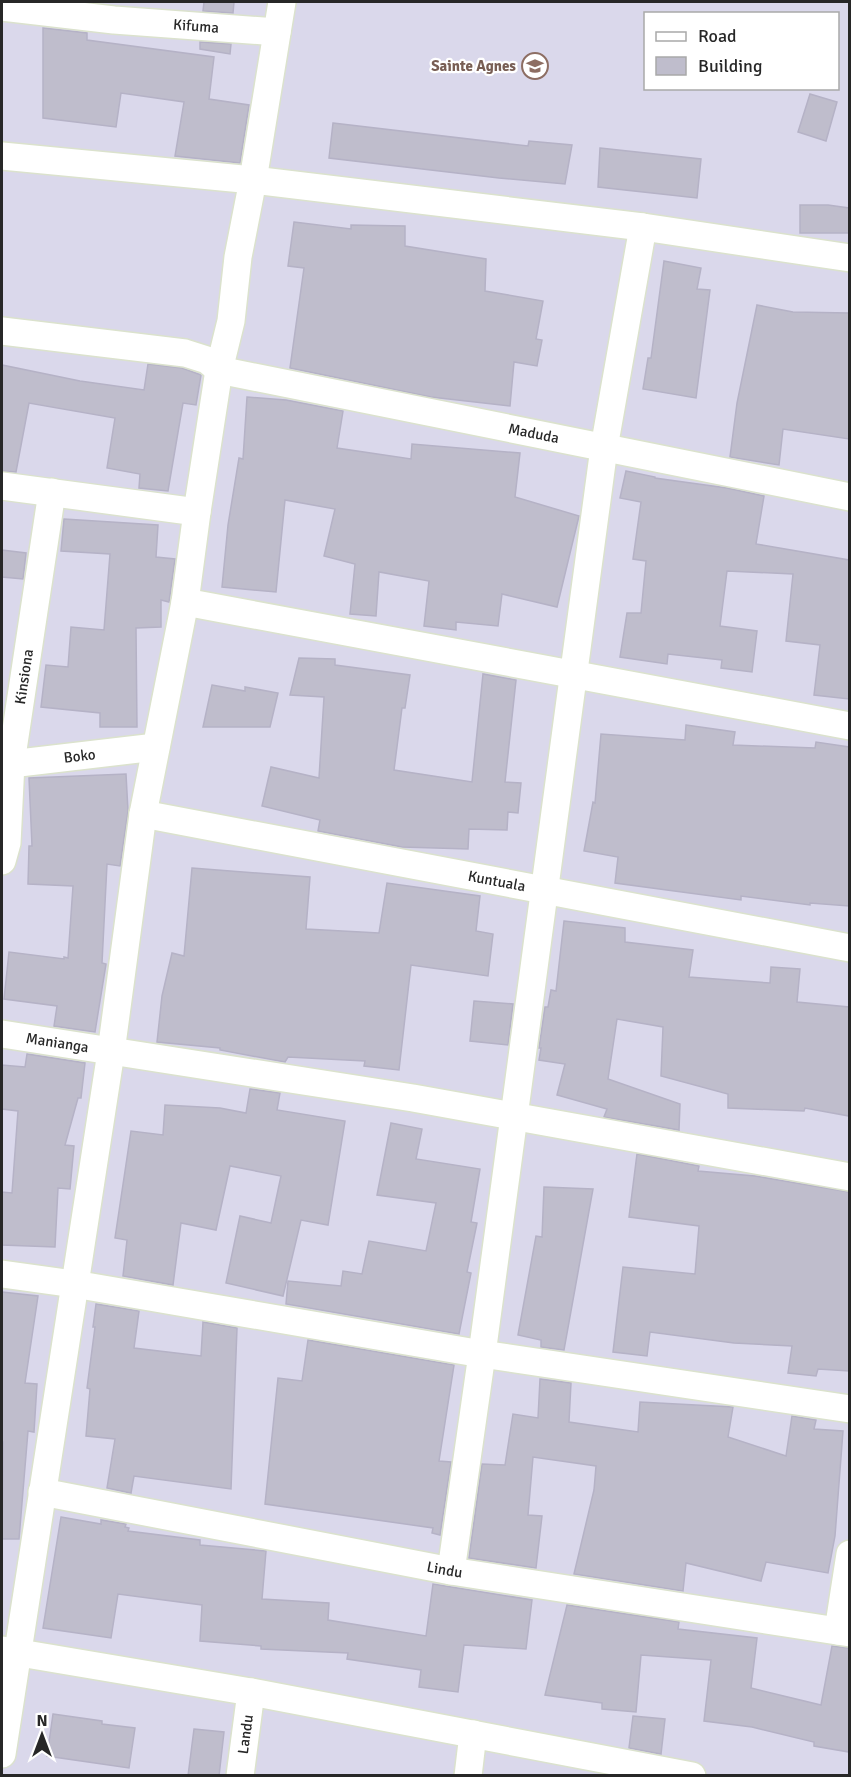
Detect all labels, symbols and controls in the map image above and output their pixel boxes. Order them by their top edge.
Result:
legend [644,12,839,90]
street label: Kifuma [173,15,220,37]
text: Road [698,25,737,47]
school or university icon: Sainte Agnes [520,51,550,81]
text: Building [698,55,762,77]
place label: Sainte Agnes [431,57,516,75]
street label: Maduda [507,419,561,447]
street label: Kinsiona [11,648,37,706]
street label: Boko [63,745,97,767]
street label: Kuntuala [466,867,527,895]
street label: Manianga [25,1029,90,1056]
street label: Lindu [425,1558,464,1582]
north arrow [12,1705,72,1765]
text: N [36,1711,48,1731]
street label: Landu [234,1714,257,1755]

